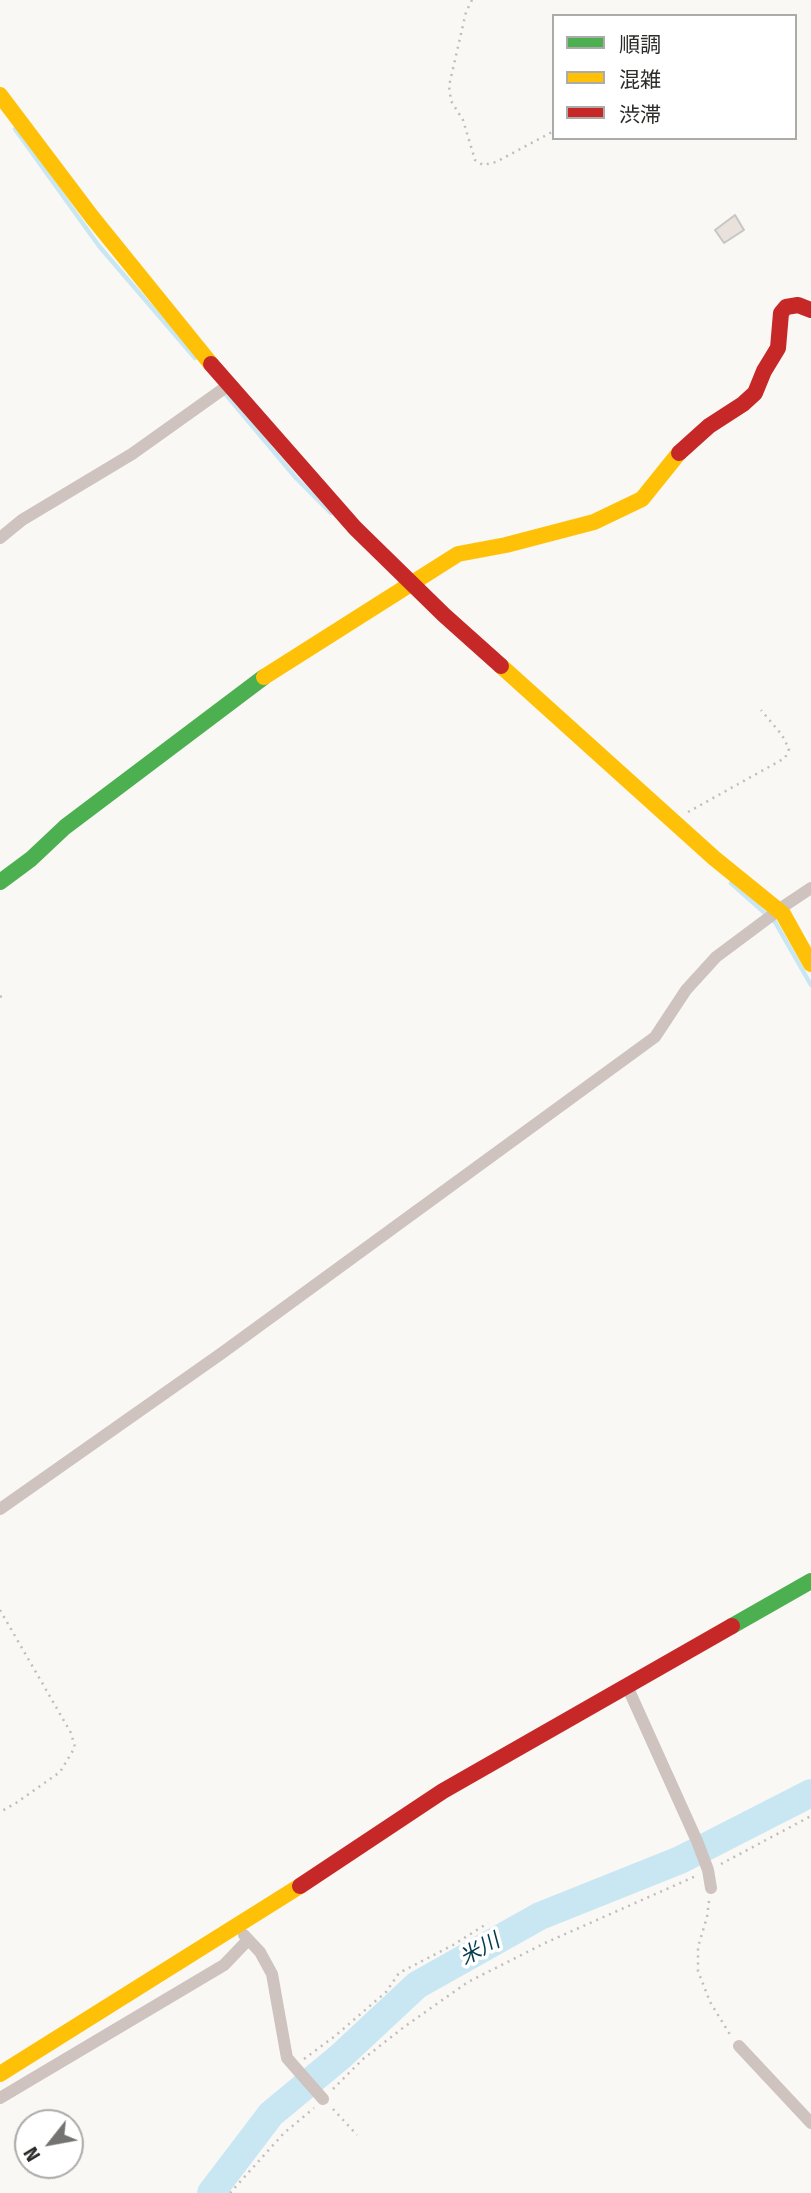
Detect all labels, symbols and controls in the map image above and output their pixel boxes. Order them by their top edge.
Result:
legend [552,14,797,140]
text: 順調 [619,32,661,58]
text: 混雑 [619,67,661,93]
text: 渋滞 [619,102,661,128]
water label: 米川 [456,1929,504,1971]
north arrow [14,2109,84,2179]
text: N [19,2143,45,2165]

